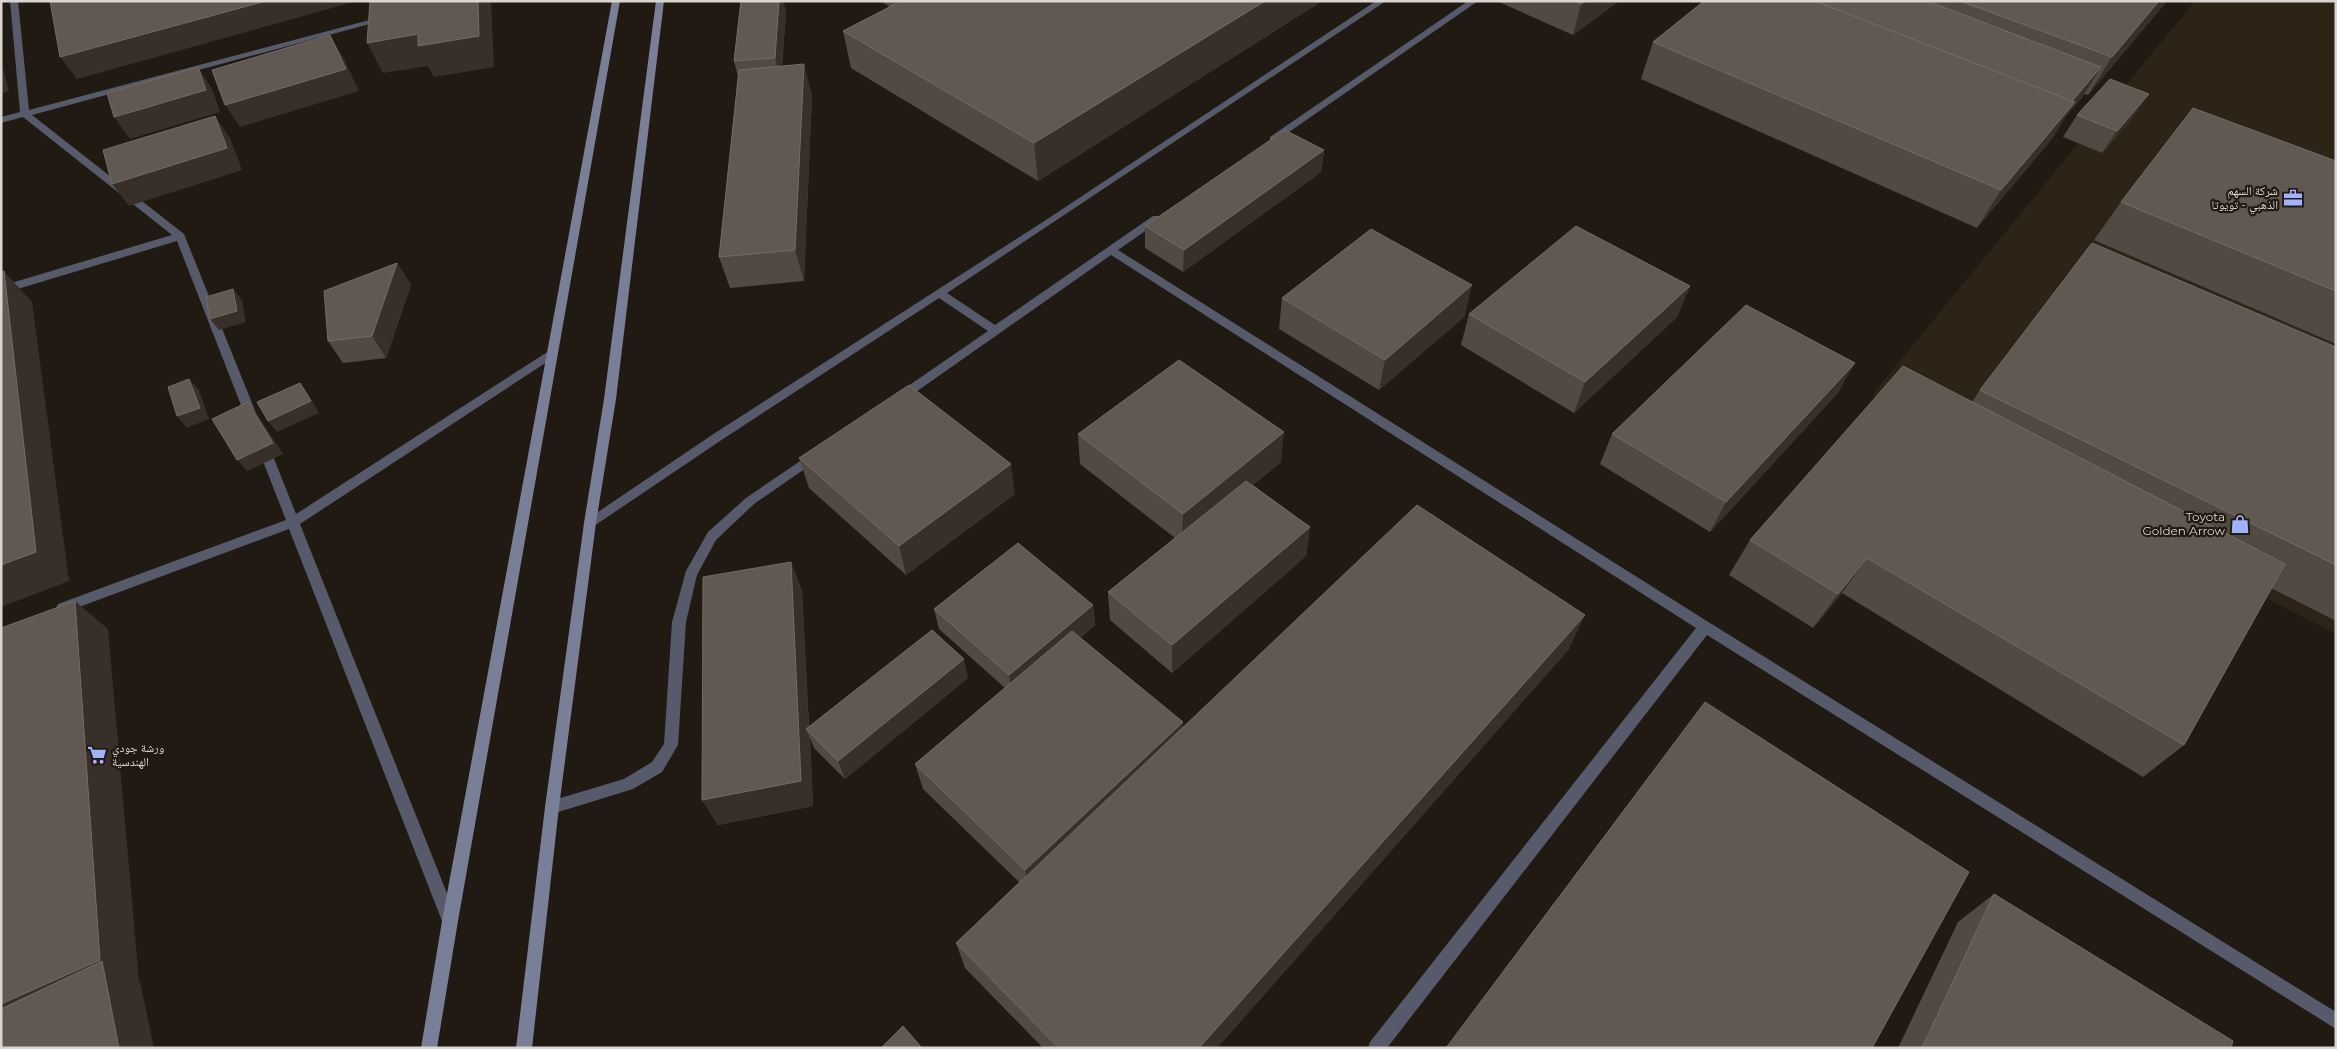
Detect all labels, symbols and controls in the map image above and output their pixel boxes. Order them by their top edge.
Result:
place label: شركة السهم الذهبي - تويوتا [2212,183,2278,215]
office icon: شركة السهم الذهبي - تويوتا [2282,187,2304,209]
place label: Toyota Golden Arrow [2142,509,2225,538]
shop icon: Toyota Golden Arrow [2229,513,2251,535]
place label: ورشة جودي الهندسية [112,740,164,769]
supermarket icon: ورشة جودي الهندسية [86,744,108,766]

